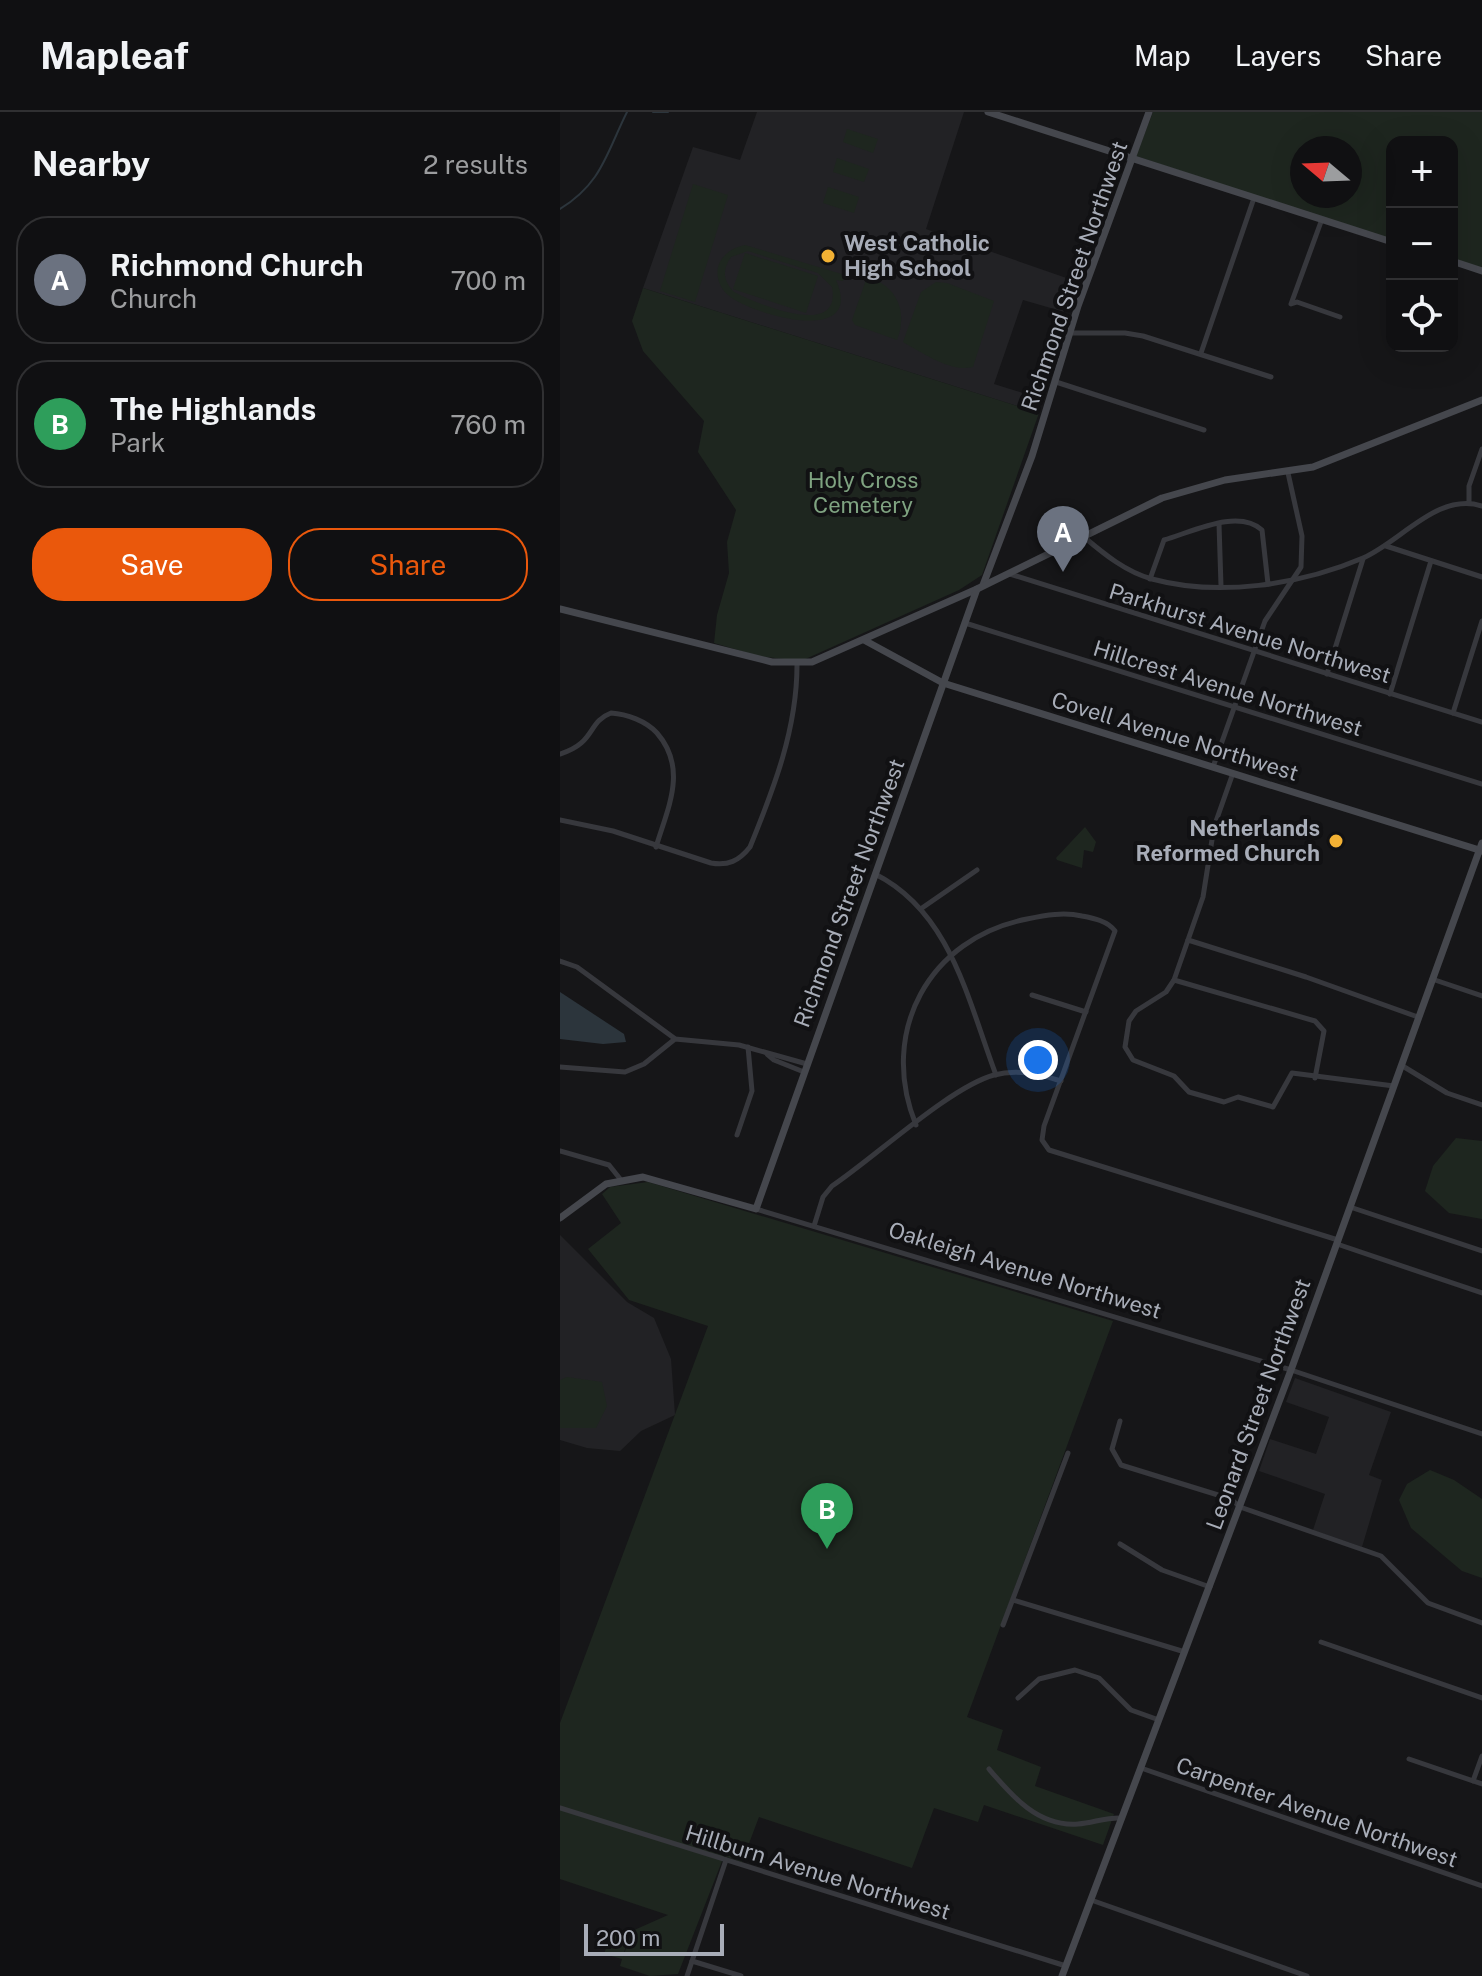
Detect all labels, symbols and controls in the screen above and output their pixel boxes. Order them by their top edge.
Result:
text: Mapleaf [40,33,189,78]
text: Map [1134,39,1191,72]
text: Layers [1235,39,1321,72]
text: Share [1365,39,1442,72]
north arrow [1290,136,1362,208]
map controls [1386,136,1458,352]
button: + [1386,136,1458,208]
street label: Richmond Street Northwest [1016,138,1132,414]
text: Nearby [32,144,150,184]
text: 2 results [423,149,528,180]
button: − [1386,208,1458,280]
place label: West Catholic High School [844,230,990,281]
text: Richmond Church [110,247,364,283]
marker: West Catholic High School [819,247,837,265]
text: A [51,265,69,296]
text: 700 m [450,265,526,296]
button: locate [1386,280,1458,352]
text: Church [110,283,197,314]
text: The Highlands [110,391,316,427]
text: B [51,409,69,440]
text: 760 m [450,409,526,440]
text: Park [110,427,165,458]
park label: Holy Cross Cemetery [808,467,918,518]
pin: A [1037,506,1089,572]
button: Save [32,528,272,601]
button: Share [288,528,528,601]
street label: Parkhurst Avenue Northwest [1106,578,1394,688]
street label: Hillcrest Avenue Northwest [1090,635,1366,741]
street label: Covell Avenue Northwest [1049,686,1301,786]
street label: Richmond Street Northwest [788,755,910,1031]
place label: Netherlands Reformed Church [1136,815,1320,866]
marker: Netherlands Reformed Church [1327,832,1345,850]
your location [1018,1040,1058,1080]
street label: Oakleigh Avenue Northwest [886,1216,1164,1324]
street label: Leonard Street Northwest [1200,1275,1316,1533]
pin: B [801,1483,853,1549]
street label: Carpenter Avenue Northwest [1173,1752,1461,1872]
street label: Hillburn Avenue Northwest [682,1819,954,1925]
scale bar [584,1920,724,1956]
text: 200 m [596,1925,660,1951]

